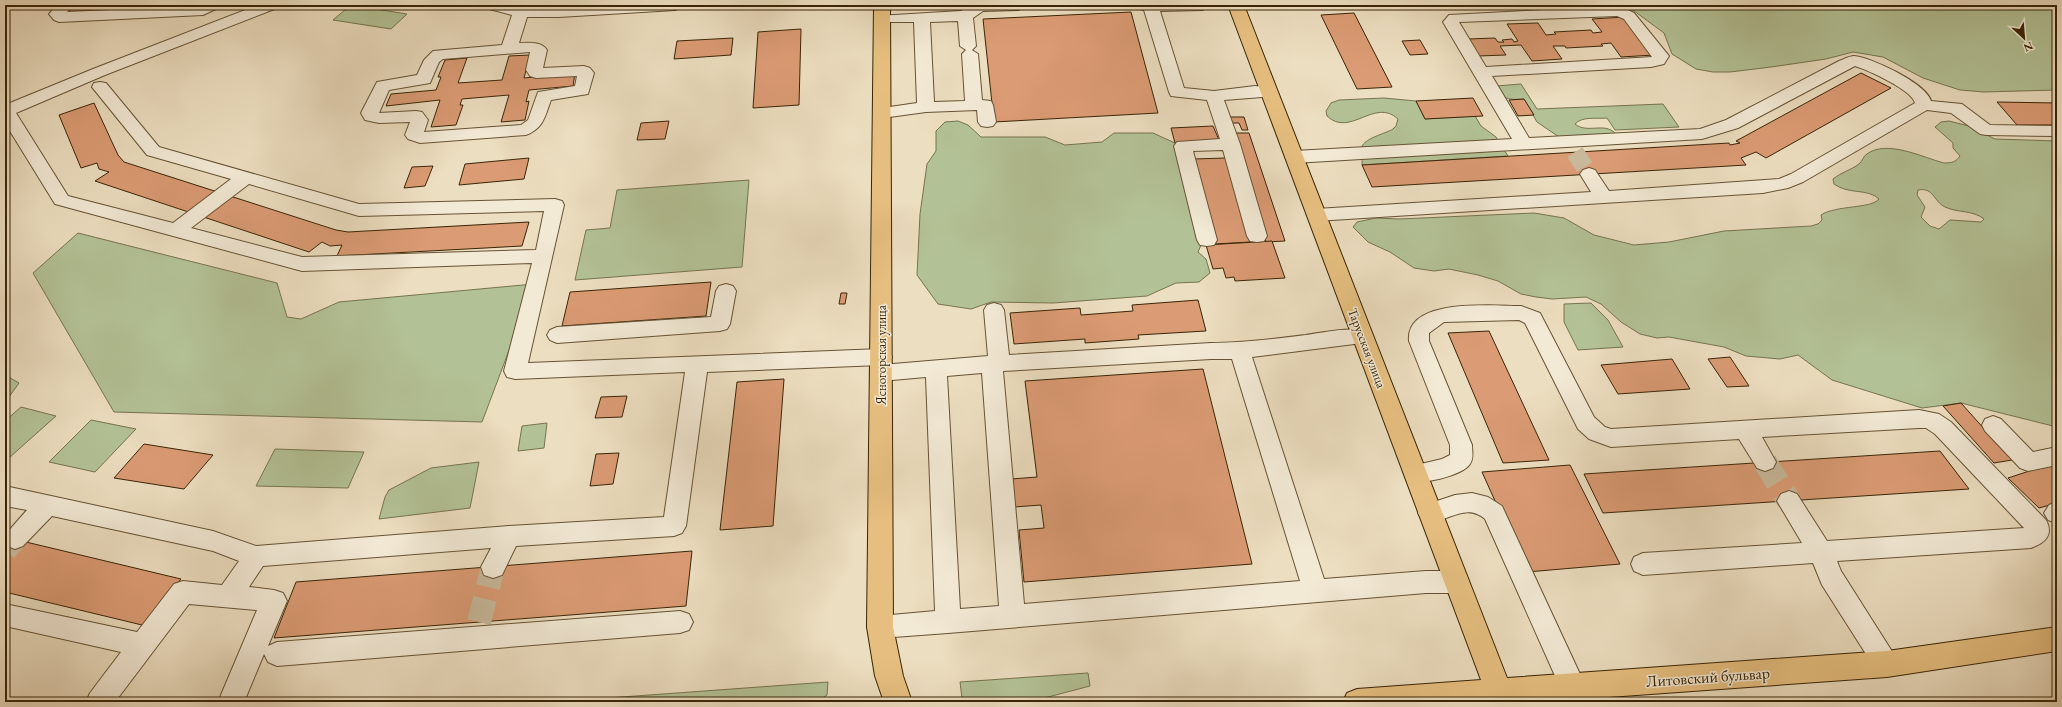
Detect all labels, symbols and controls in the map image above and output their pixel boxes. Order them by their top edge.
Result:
north arrow [2004,18,2044,58]
text: N [2021,39,2035,55]
street label: Ясногорская улица [873,304,890,406]
street label: Тарусская улица [1344,306,1390,391]
street label: Литовский бульвар [1645,662,1771,692]

